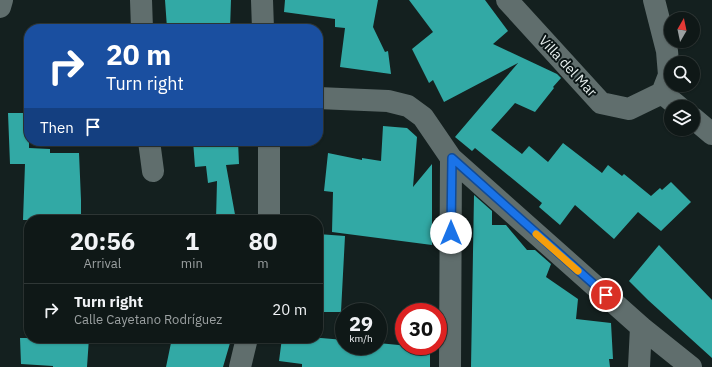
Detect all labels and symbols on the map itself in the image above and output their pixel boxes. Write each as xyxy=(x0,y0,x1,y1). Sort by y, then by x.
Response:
north arrow xyxy=(664,12,700,48)
street label: Villa del Mar xyxy=(535,32,601,100)
position arrow xyxy=(430,212,472,254)
pin xyxy=(589,278,623,312)
speed limit sign: 30 xyxy=(395,303,447,355)

